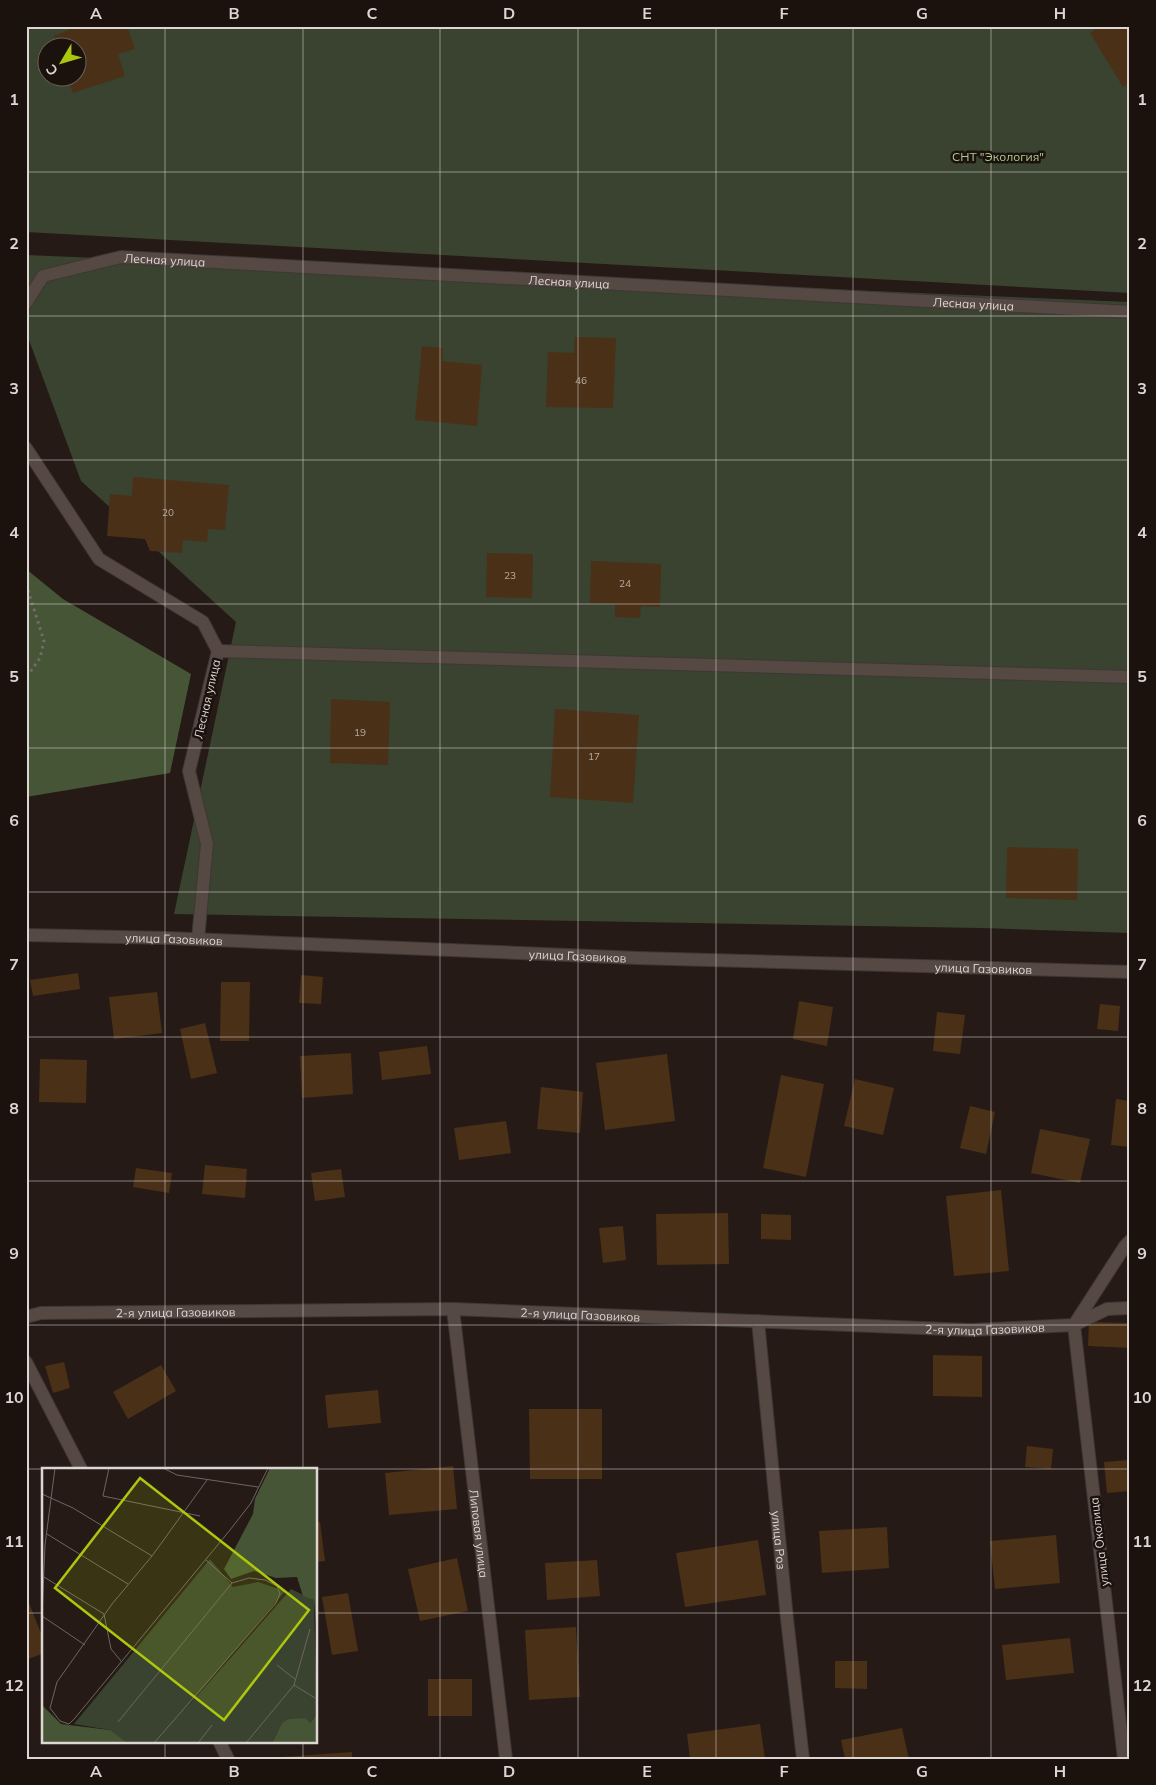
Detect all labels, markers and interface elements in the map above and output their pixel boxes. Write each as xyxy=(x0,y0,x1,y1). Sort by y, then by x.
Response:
text: A xyxy=(90,3,102,23)
text: B xyxy=(228,3,240,23)
text: C xyxy=(367,3,378,23)
text: D xyxy=(503,3,515,23)
text: E xyxy=(642,3,652,23)
text: F xyxy=(779,3,789,23)
text: G xyxy=(916,3,928,23)
text: H xyxy=(1054,3,1066,23)
north arrow xyxy=(38,38,88,88)
text: С xyxy=(42,61,62,79)
text: 1 xyxy=(9,89,19,109)
text: 1 xyxy=(1137,89,1147,109)
park label: СНТ "Экология" xyxy=(952,149,1044,164)
text: 2 xyxy=(9,233,19,253)
text: 2 xyxy=(1137,233,1147,253)
street label: Лесная улица xyxy=(124,250,206,269)
street label: Лесная улица xyxy=(528,272,610,291)
street label: Лесная улица xyxy=(933,294,1014,313)
house number: 46 xyxy=(575,374,587,387)
text: 3 xyxy=(9,378,19,398)
text: 3 xyxy=(1137,378,1147,398)
house number: 20 xyxy=(162,506,174,519)
text: 4 xyxy=(9,522,19,542)
text: 4 xyxy=(1137,522,1147,542)
house number: 23 xyxy=(504,569,516,582)
house number: 24 xyxy=(619,577,631,590)
street label: Лесная улица xyxy=(191,658,223,740)
text: 5 xyxy=(9,666,19,686)
text: 5 xyxy=(1137,666,1147,686)
house number: 19 xyxy=(354,726,366,739)
house number: 17 xyxy=(588,750,600,763)
text: 6 xyxy=(9,810,19,830)
text: 6 xyxy=(1137,810,1147,830)
street label: улица Газовиков xyxy=(125,930,223,948)
street label: улица Газовиков xyxy=(529,946,627,965)
text: 7 xyxy=(9,954,19,974)
text: 7 xyxy=(1137,954,1147,974)
street label: улица Газовиков xyxy=(934,959,1033,977)
text: 8 xyxy=(9,1098,19,1118)
text: 8 xyxy=(1137,1098,1147,1118)
text: 9 xyxy=(9,1243,19,1263)
text: 9 xyxy=(1137,1243,1147,1263)
street label: 2-я улица Газовиков xyxy=(116,1304,236,1320)
street label: 2-я улица Газовиков xyxy=(520,1304,641,1324)
street label: 2-я улица Газовиков xyxy=(925,1319,1045,1338)
text: 10 xyxy=(4,1387,24,1407)
text: 10 xyxy=(1132,1387,1152,1407)
inset map xyxy=(42,1468,318,1742)
street label: Липовая улица xyxy=(467,1488,492,1579)
street label: улица Околица xyxy=(1086,1497,1112,1587)
street label: улица Роз xyxy=(769,1510,790,1570)
text: 11 xyxy=(4,1531,24,1551)
text: 11 xyxy=(1132,1531,1152,1551)
text: 12 xyxy=(4,1675,24,1695)
text: 12 xyxy=(1132,1675,1152,1695)
text: A xyxy=(90,1761,102,1781)
text: B xyxy=(228,1761,240,1781)
text: C xyxy=(367,1761,378,1781)
text: D xyxy=(503,1761,515,1781)
text: E xyxy=(642,1761,652,1781)
text: F xyxy=(779,1761,789,1781)
text: G xyxy=(916,1761,928,1781)
text: H xyxy=(1054,1761,1066,1781)

